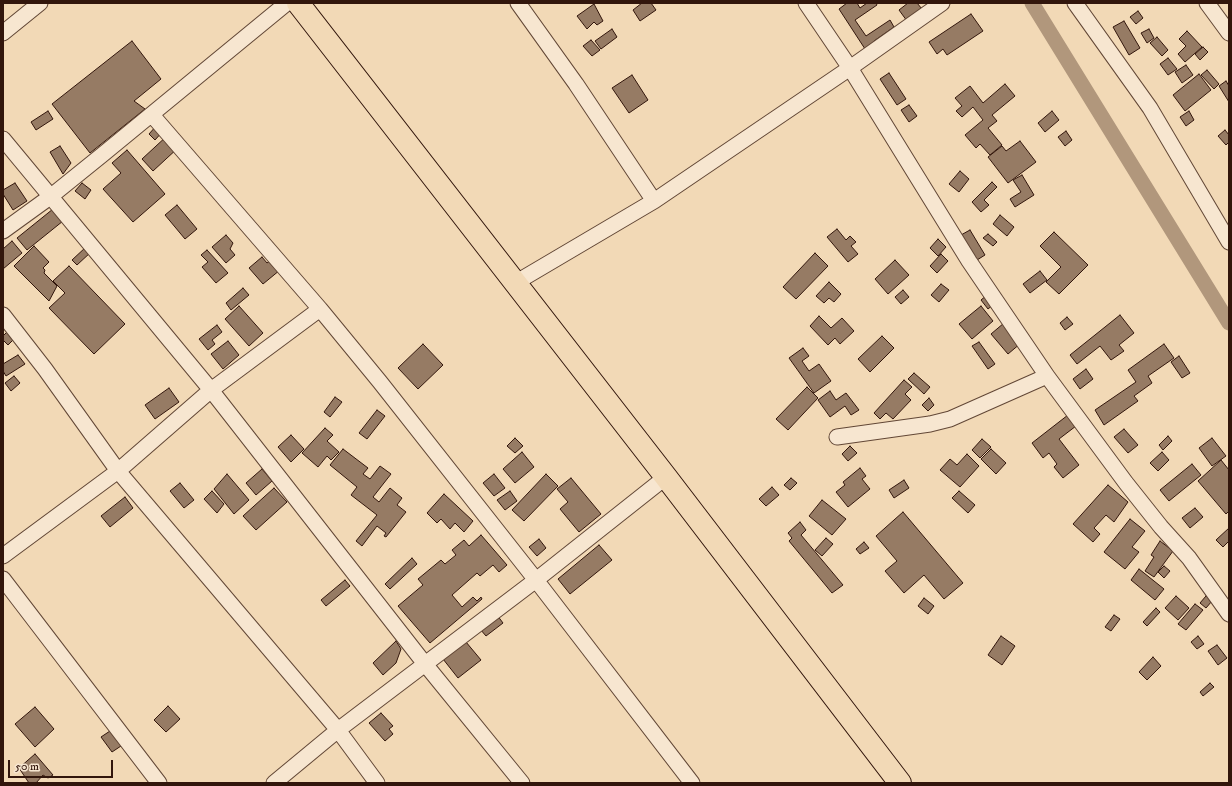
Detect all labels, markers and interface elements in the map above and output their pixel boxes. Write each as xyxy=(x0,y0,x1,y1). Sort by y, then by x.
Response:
scale bar xyxy=(10,752,115,778)
text: 50 m xyxy=(15,759,39,774)

